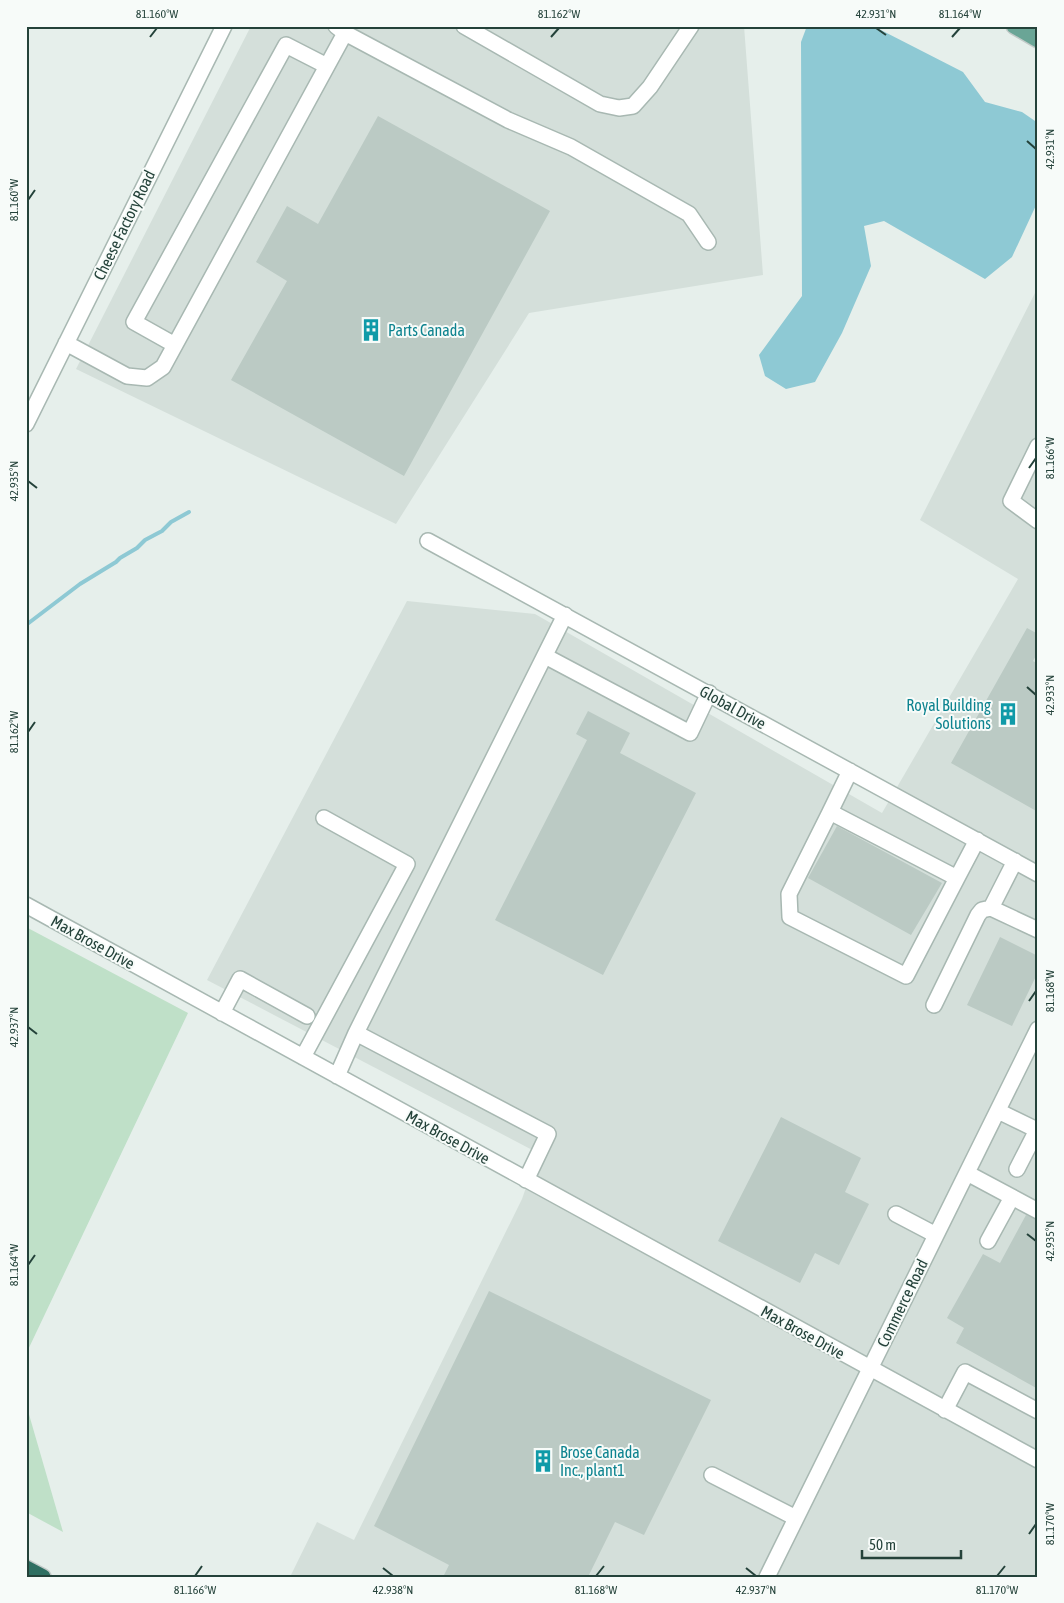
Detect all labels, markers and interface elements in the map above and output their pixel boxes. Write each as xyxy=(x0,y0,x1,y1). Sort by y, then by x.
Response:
text: 81.160°W xyxy=(136,7,178,21)
text: 81.162°W xyxy=(538,7,580,21)
text: 42.931°N xyxy=(856,7,896,21)
text: 81.164°W xyxy=(939,7,981,21)
text: 42.931°N xyxy=(1043,129,1057,169)
street label: Cheese Factory Road xyxy=(90,167,159,283)
text: 81.160°W xyxy=(7,179,21,221)
building icon: Parts Canada xyxy=(358,317,384,343)
place label: Parts Canada xyxy=(388,321,465,339)
text: 81.166°W xyxy=(1043,437,1057,479)
text: 42.935°N xyxy=(7,461,21,501)
text: 42.933°N xyxy=(1043,675,1057,715)
street label: Global Drive xyxy=(697,682,769,732)
place label: Royal Building Solutions xyxy=(906,696,991,732)
building icon: Royal Building Solutions xyxy=(995,701,1021,727)
text: 81.162°W xyxy=(7,711,21,753)
street label: Max Brose Drive xyxy=(48,912,138,972)
text: 81.168°W xyxy=(1043,970,1057,1012)
text: 42.937°N xyxy=(7,1007,21,1047)
street label: Max Brose Drive xyxy=(403,1107,493,1167)
text: 42.935°N xyxy=(1043,1221,1057,1261)
text: 81.164°W xyxy=(7,1244,21,1286)
street label: Commerce Road xyxy=(873,1256,931,1350)
street label: Max Brose Drive xyxy=(758,1302,848,1362)
place label: Brose Canada Inc., plant1 xyxy=(560,1443,640,1480)
building icon: Brose Canada Inc., plant1 xyxy=(530,1448,556,1474)
text: 81.170°W xyxy=(1043,1503,1057,1545)
scale bar xyxy=(862,1528,960,1560)
text: 50 m xyxy=(869,1536,896,1553)
text: 81.166°W xyxy=(174,1583,216,1597)
text: 42.938°N xyxy=(373,1583,413,1597)
text: 81.168°W xyxy=(575,1583,617,1597)
text: 42.937°N xyxy=(736,1583,776,1597)
text: 81.170°W xyxy=(976,1583,1018,1597)

